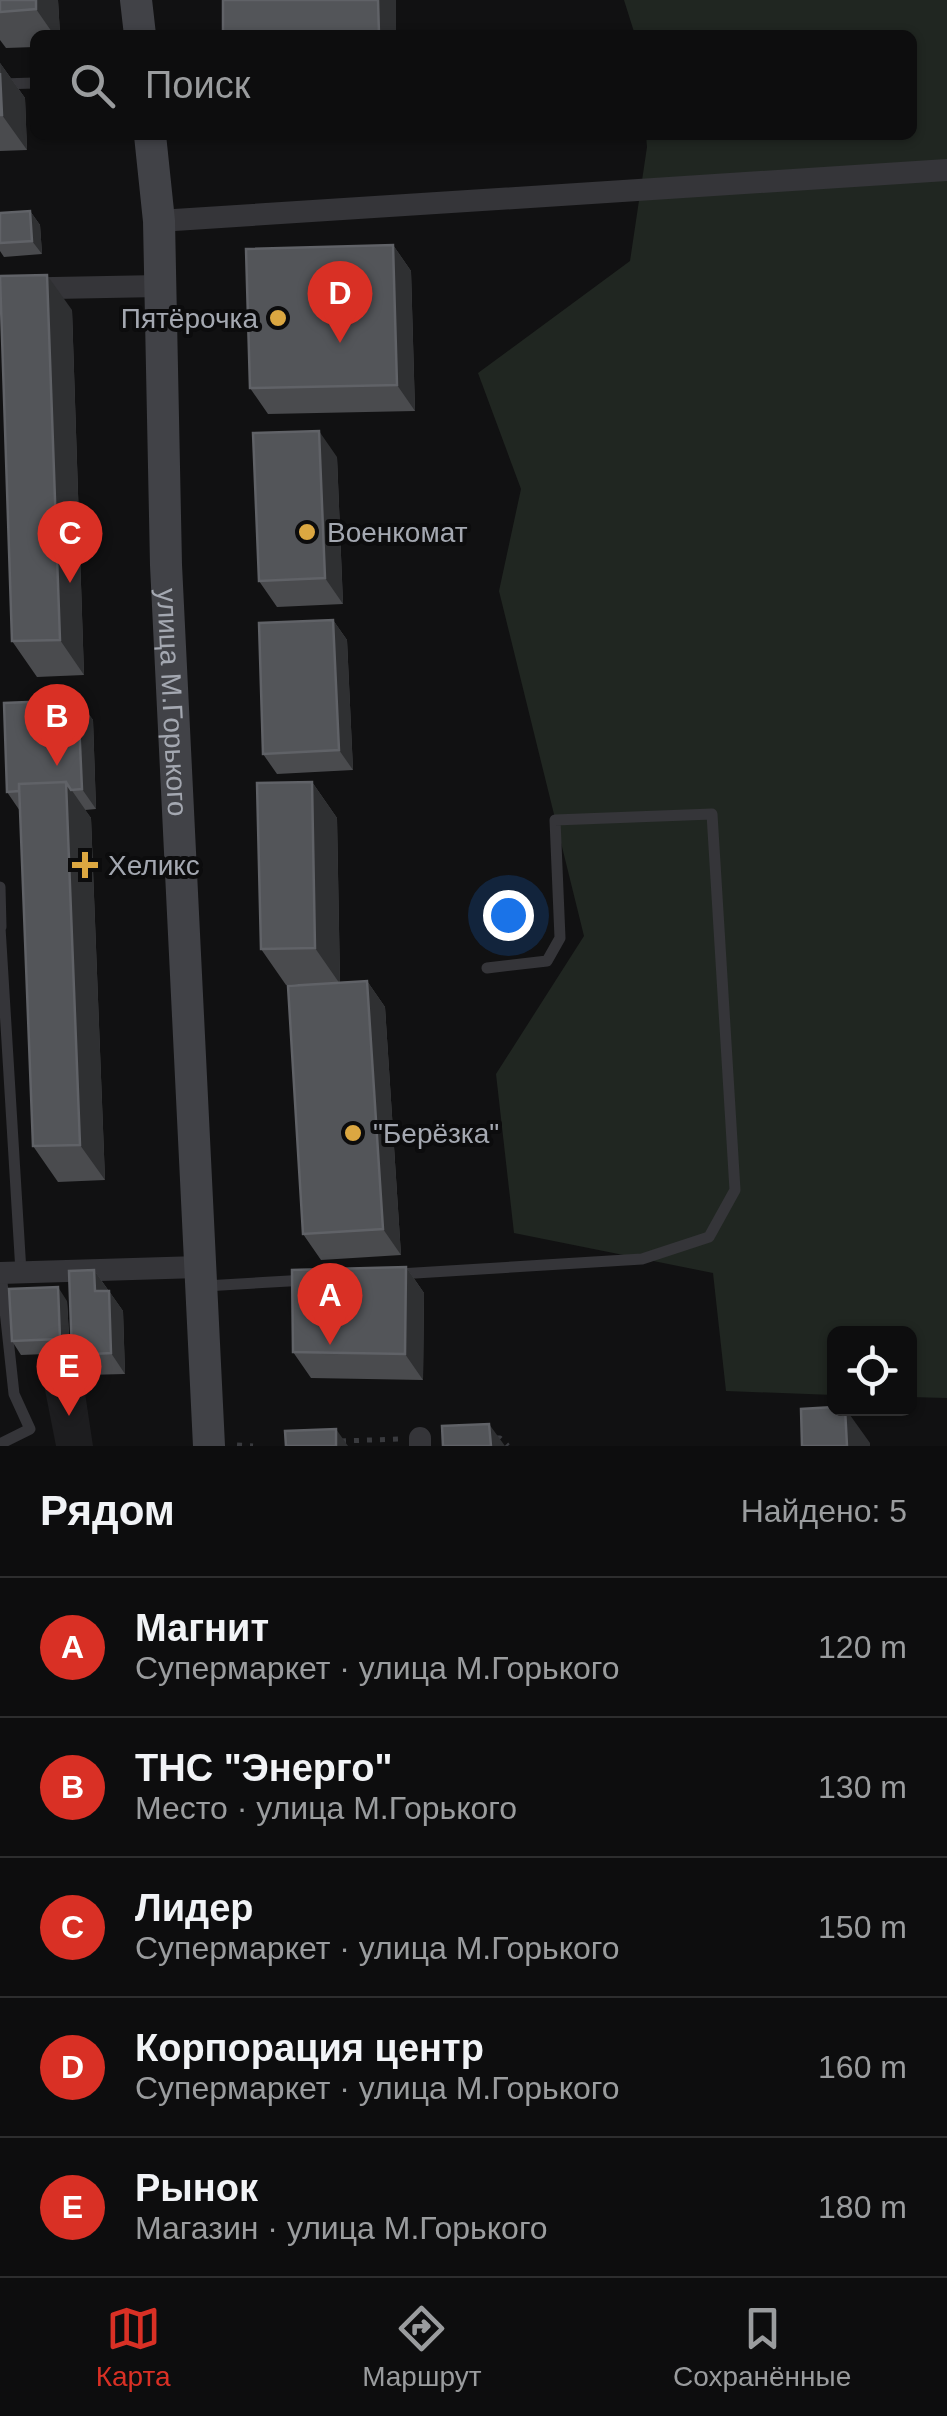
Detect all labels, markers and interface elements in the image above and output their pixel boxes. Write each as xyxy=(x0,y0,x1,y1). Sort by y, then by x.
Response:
search box xyxy=(30,30,917,140)
icon: search xyxy=(65,58,120,113)
text: Поиск xyxy=(145,64,250,106)
pin: D xyxy=(308,260,372,343)
place label: Пятёрочка xyxy=(121,303,258,334)
marker: Пятёрочка xyxy=(267,307,289,329)
pin: C xyxy=(38,500,102,583)
place label: Военкомат xyxy=(327,517,468,548)
marker: Военкомат xyxy=(296,521,318,543)
street label: улица М.Горького xyxy=(152,588,194,817)
pin: B xyxy=(24,684,90,766)
place label: Хеликс xyxy=(108,850,200,881)
marker: Хеликс xyxy=(72,852,98,878)
your location xyxy=(483,890,534,941)
place label: "Берёзка" xyxy=(373,1118,499,1149)
marker: "Берёзка" xyxy=(342,1122,364,1144)
pin: A xyxy=(298,1262,362,1345)
map controls xyxy=(827,1326,917,1416)
button: locate xyxy=(827,1326,917,1416)
pin: E xyxy=(36,1334,102,1416)
text: Рядом xyxy=(40,1487,175,1534)
text: Найдено: 5 xyxy=(741,1493,907,1529)
text: Магнит xyxy=(135,1607,269,1649)
text: A xyxy=(61,1629,84,1665)
text: 120 m xyxy=(818,1629,907,1665)
text: Супермаркет · улица М.Горького xyxy=(135,1650,620,1686)
text: ТНС "Энерго" xyxy=(135,1747,393,1789)
text: B xyxy=(61,1769,84,1805)
text: 130 m xyxy=(818,1769,907,1805)
text: Место · улица М.Горького xyxy=(135,1790,517,1826)
text: Лидер xyxy=(135,1887,254,1929)
text: C xyxy=(61,1909,84,1945)
text: 150 m xyxy=(818,1909,907,1945)
text: Супермаркет · улица М.Горького xyxy=(135,1930,620,1966)
text: Корпорация центр xyxy=(135,2027,484,2069)
text: D xyxy=(61,2049,84,2085)
text: 160 m xyxy=(818,2049,907,2085)
text: Супермаркет · улица М.Горького xyxy=(135,2070,620,2106)
text: Рынок xyxy=(135,2167,258,2209)
text: E xyxy=(62,2189,83,2225)
text: 180 m xyxy=(818,2189,907,2225)
text: Магазин · улица М.Горького xyxy=(135,2210,548,2246)
tab: Карта xyxy=(96,2301,171,2393)
tab: Маршрут xyxy=(362,2301,481,2393)
tab: Сохранённые xyxy=(673,2301,851,2393)

